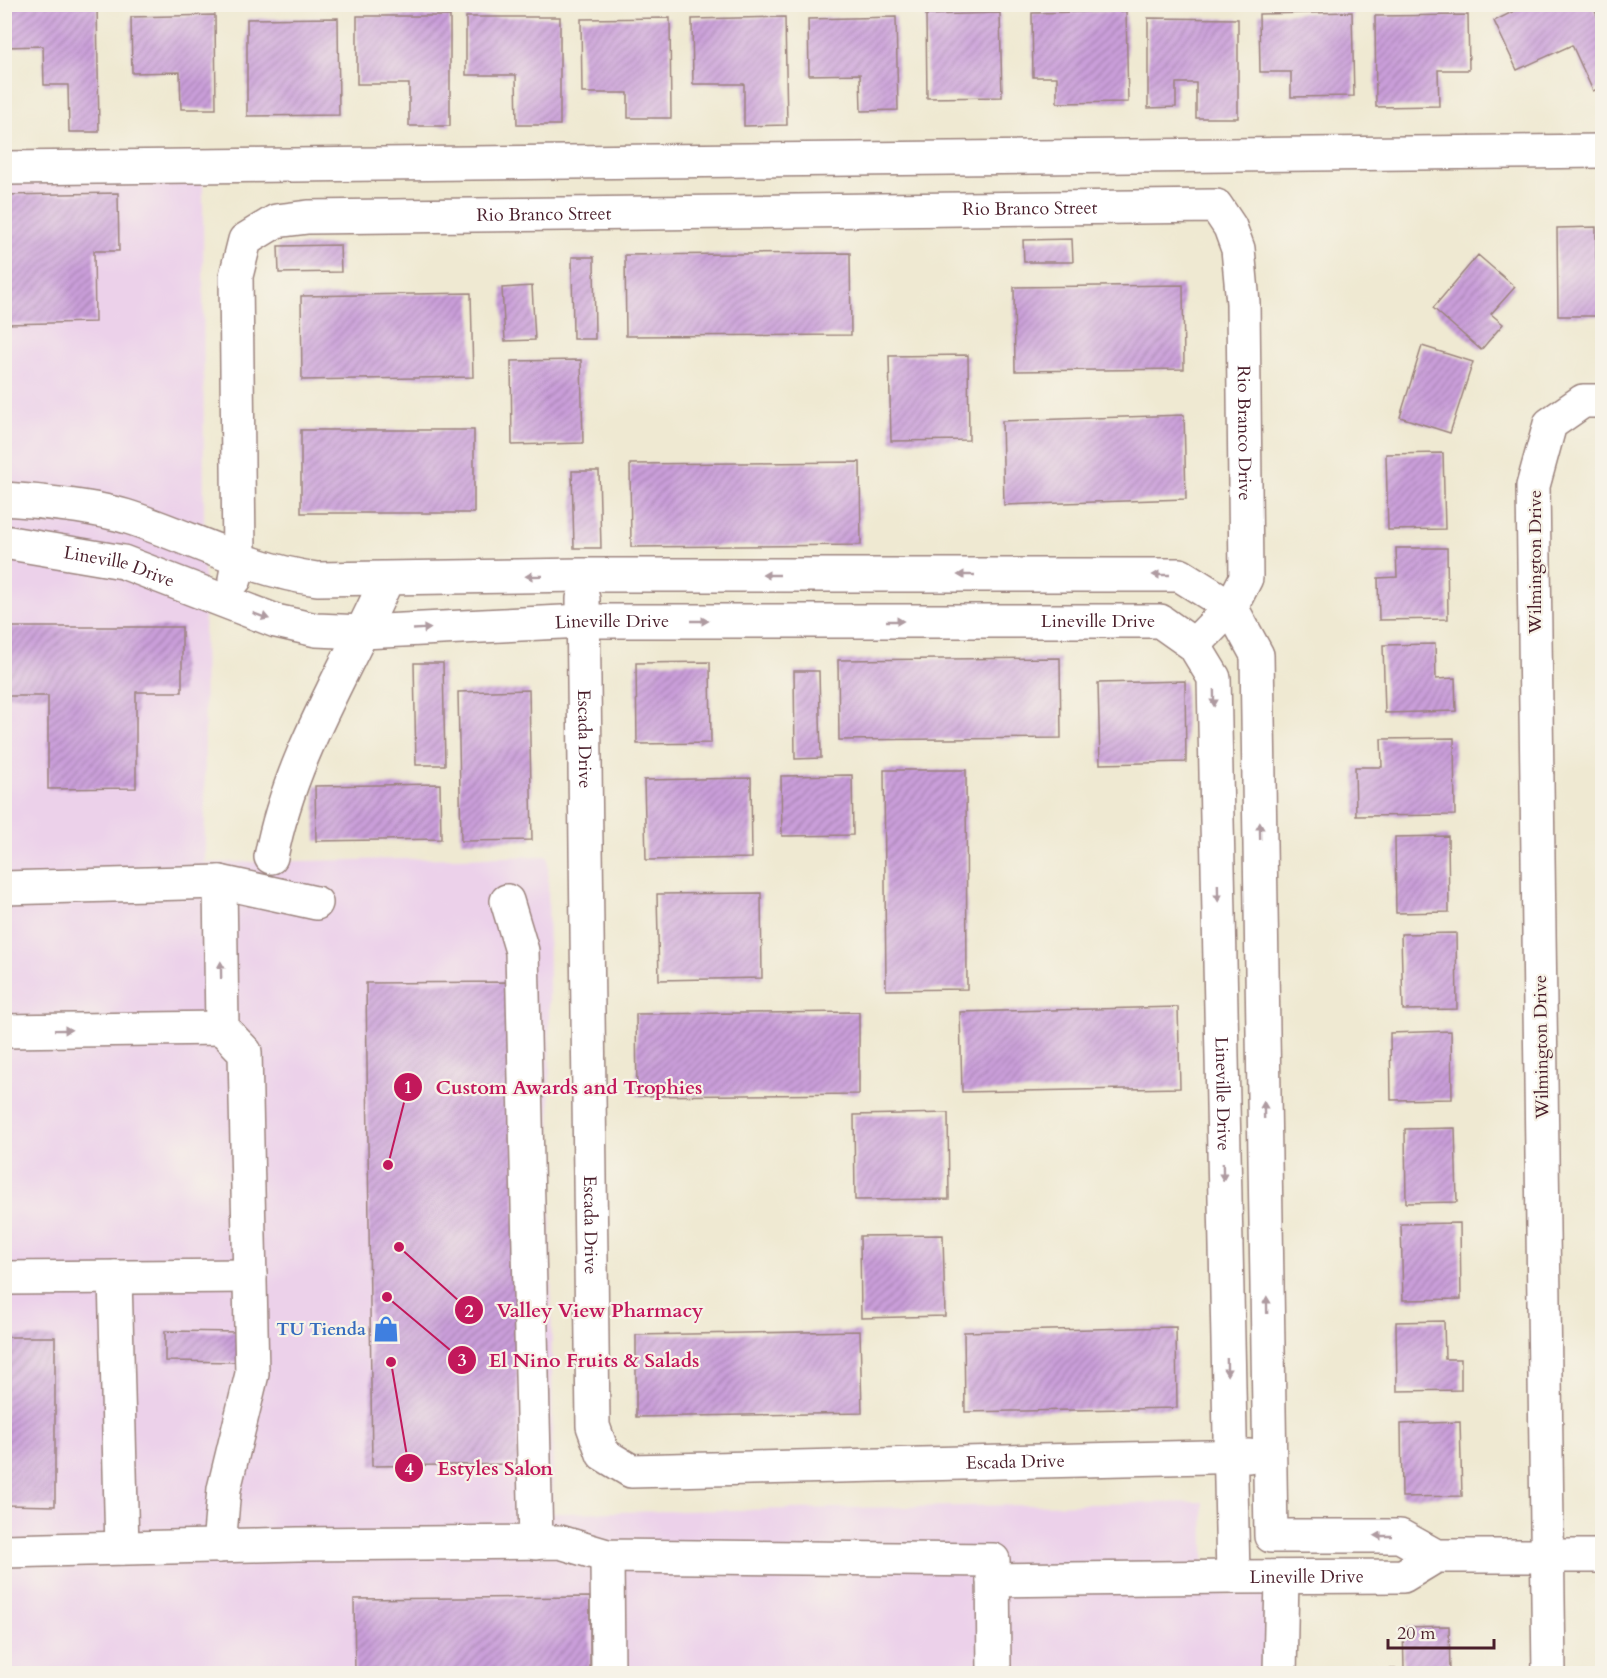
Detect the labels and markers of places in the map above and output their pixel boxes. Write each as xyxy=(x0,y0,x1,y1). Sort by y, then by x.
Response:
callout: Custom Awards and Trophies xyxy=(393,1068,714,1106)
callout: Valley View Pharmacy xyxy=(454,1291,715,1329)
shop icon: TU Tienda xyxy=(371,1314,401,1344)
place label: TU Tienda xyxy=(276,1317,366,1342)
callout: El Nino Fruits & Salads xyxy=(447,1341,712,1379)
callout: Estyles Salon xyxy=(394,1449,565,1487)

